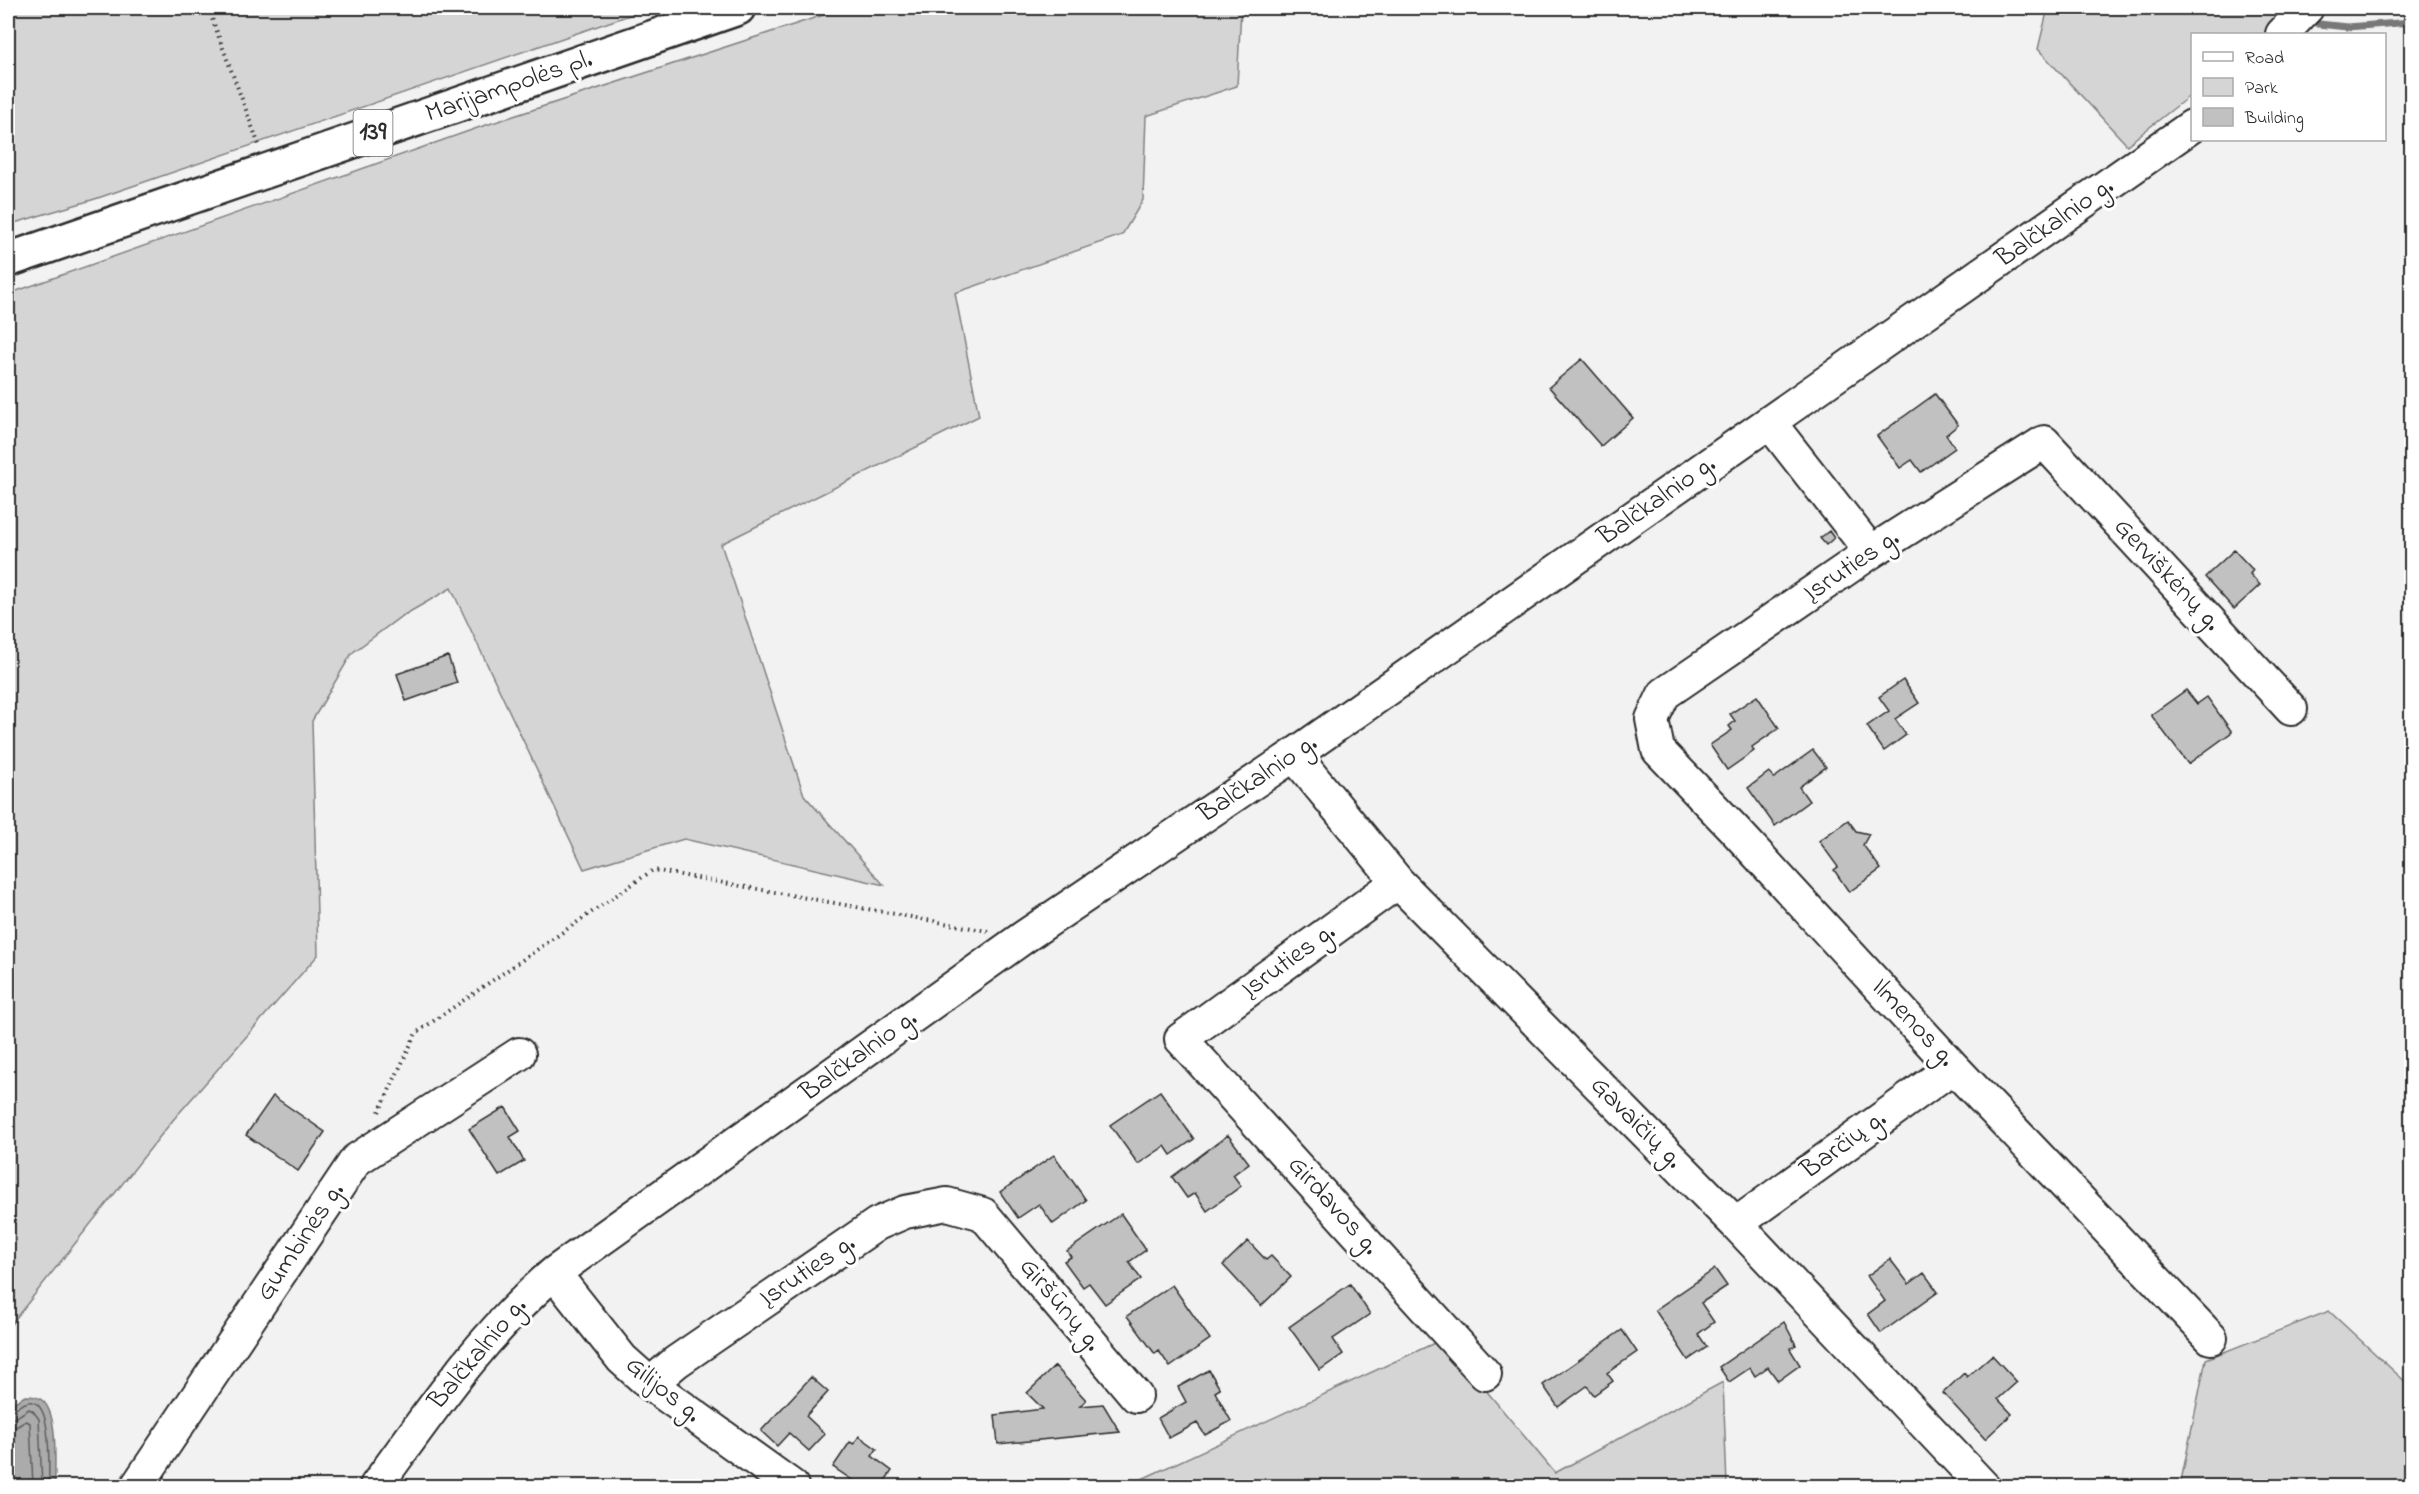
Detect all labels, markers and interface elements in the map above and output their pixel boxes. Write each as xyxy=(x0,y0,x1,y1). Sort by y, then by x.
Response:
legend xyxy=(2191,33,2386,141)
street label: Marijampolės pl. xyxy=(420,40,598,134)
text: Road xyxy=(2245,46,2284,72)
text: Park xyxy=(2245,76,2278,102)
text: Building xyxy=(2244,106,2304,133)
road number: 139 xyxy=(354,110,392,156)
street label: Balčkalnio g. xyxy=(1987,168,2122,279)
street label: Balčkalnio g. xyxy=(1589,446,1724,557)
street label: Gerviškėnų g. xyxy=(2104,509,2230,641)
street label: Įsruties g. xyxy=(1796,520,1908,612)
street label: Balčkalnio g. xyxy=(1190,725,1326,834)
street label: Įsruties g. xyxy=(1234,913,1344,1009)
street label: Ilmenos g. xyxy=(1861,970,1965,1076)
street label: Balčkalnio g. xyxy=(791,1000,926,1113)
street label: Gavaičių g. xyxy=(1580,1067,1692,1179)
street label: Barčių g. xyxy=(1792,1100,1895,1190)
street label: Girdavos g. xyxy=(1278,1147,1388,1265)
street label: Gumbinės g. xyxy=(247,1175,355,1309)
street label: Įsruties g. xyxy=(752,1225,864,1317)
street label: Giršūnų g. xyxy=(1009,1249,1111,1361)
street label: Balčkalnio g. xyxy=(418,1289,537,1420)
street label: Gilijos g. xyxy=(616,1347,710,1433)

